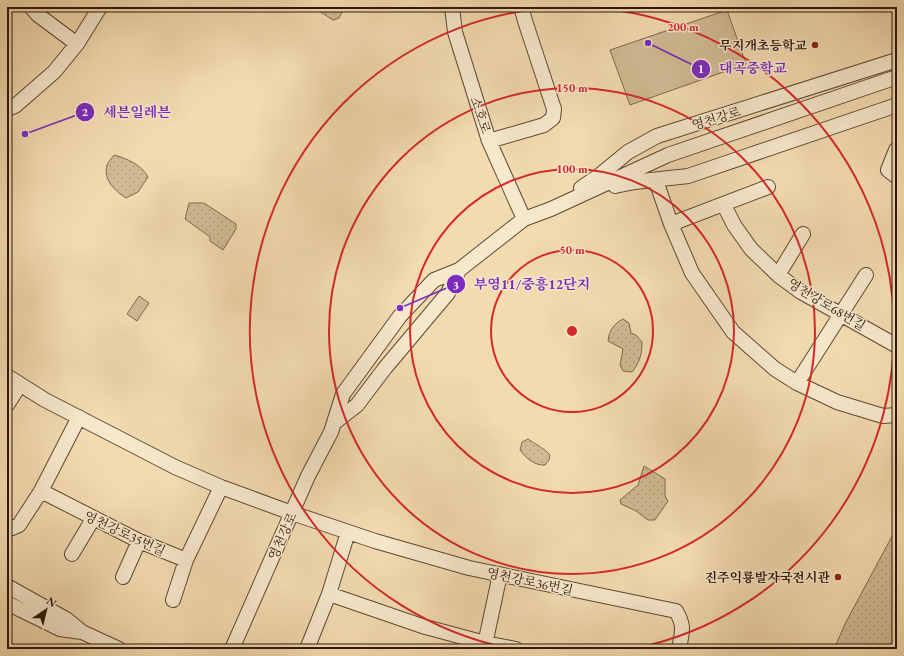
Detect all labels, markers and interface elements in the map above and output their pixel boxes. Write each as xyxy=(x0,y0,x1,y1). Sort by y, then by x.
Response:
text: 200 m xyxy=(667,19,699,35)
place label: 무지개초등학교 xyxy=(719,37,807,54)
marker: 무지개초등학교 xyxy=(810,40,820,50)
callout: 대곡중학교 xyxy=(691,56,795,82)
text: 대곡중학교 xyxy=(719,59,787,77)
text: 1 xyxy=(698,61,704,77)
text: 150 m xyxy=(556,80,588,96)
street label: 소호로 xyxy=(466,95,495,136)
callout: 세븐일레븐 xyxy=(75,99,179,125)
text: 세븐일레븐 xyxy=(103,103,171,121)
street label: 영천강로 xyxy=(690,103,743,134)
text: 2 xyxy=(82,104,89,120)
text: 100 m xyxy=(556,161,588,177)
text: 50 m xyxy=(559,242,585,258)
callout: 부영11/중흥12단지 xyxy=(446,271,598,297)
text: 부영11/중흥12단지 xyxy=(474,275,590,293)
street label: 영천강로68번길 xyxy=(785,275,869,334)
text: 3 xyxy=(453,277,459,293)
centre of rings xyxy=(565,324,579,338)
street label: 영천강로35번길 xyxy=(81,507,168,560)
street label: 영천강로 xyxy=(264,509,301,563)
street label: 영천강로36번길 xyxy=(485,564,575,599)
place label: 진주익룡발자국전시관 xyxy=(704,569,830,586)
marker: 진주익룡발자국전시관 xyxy=(833,572,843,582)
north arrow xyxy=(26,590,66,630)
text: N xyxy=(44,594,59,610)

